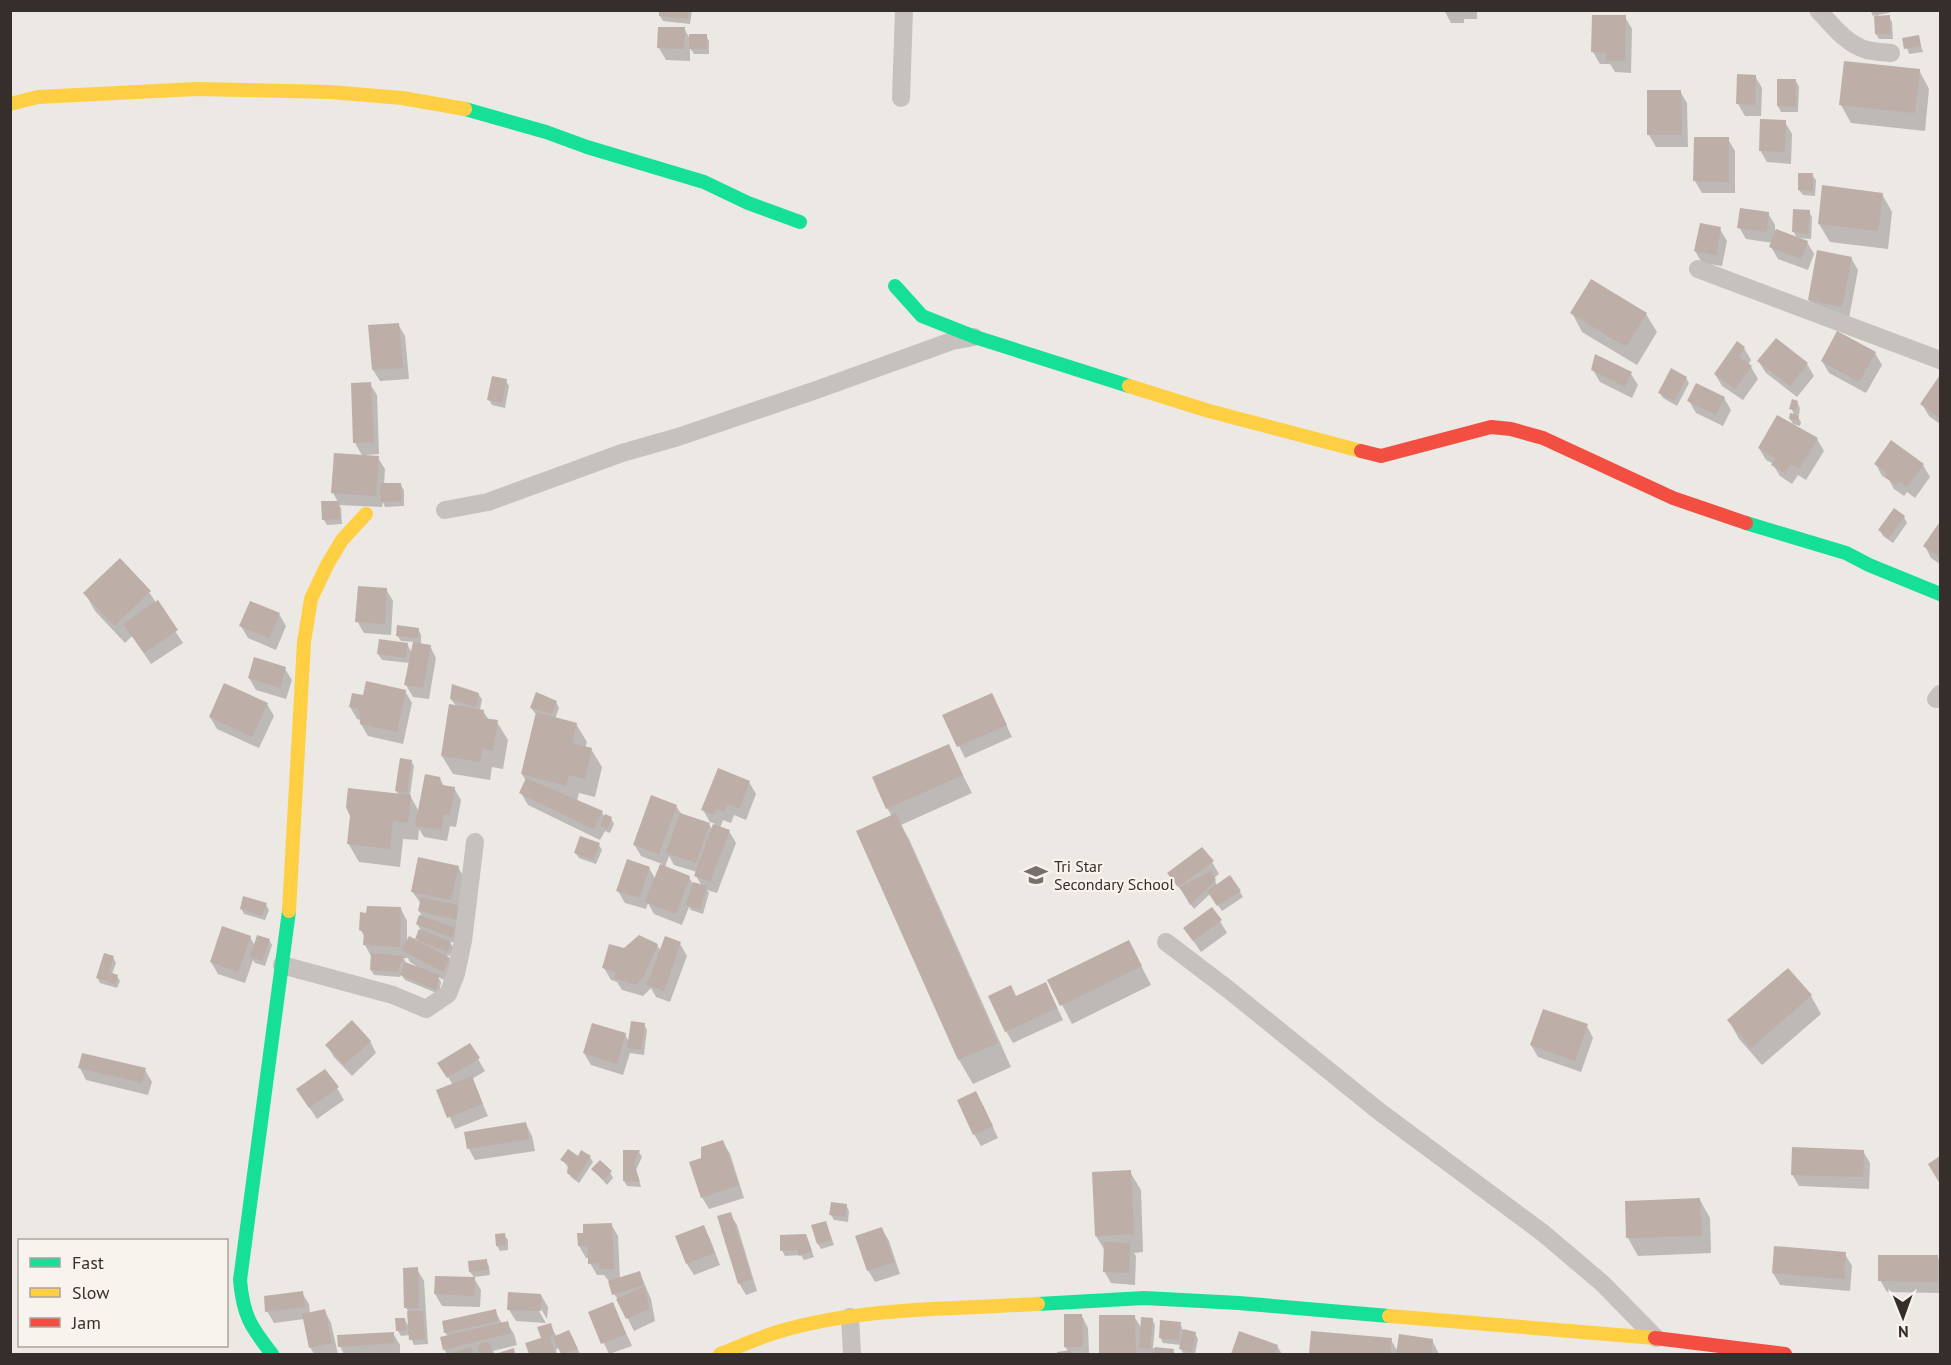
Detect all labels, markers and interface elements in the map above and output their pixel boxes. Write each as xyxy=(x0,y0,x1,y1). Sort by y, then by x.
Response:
place label: Tri Star Secondary School xyxy=(1054,856,1174,894)
school or university icon: Tri Star Secondary School xyxy=(1023,862,1049,888)
legend xyxy=(18,1239,228,1347)
text: Fast xyxy=(72,1251,104,1274)
text: Slow xyxy=(72,1281,110,1304)
north arrow xyxy=(1873,1287,1933,1347)
text: Jam xyxy=(71,1311,101,1334)
text: N xyxy=(1898,1322,1909,1342)

